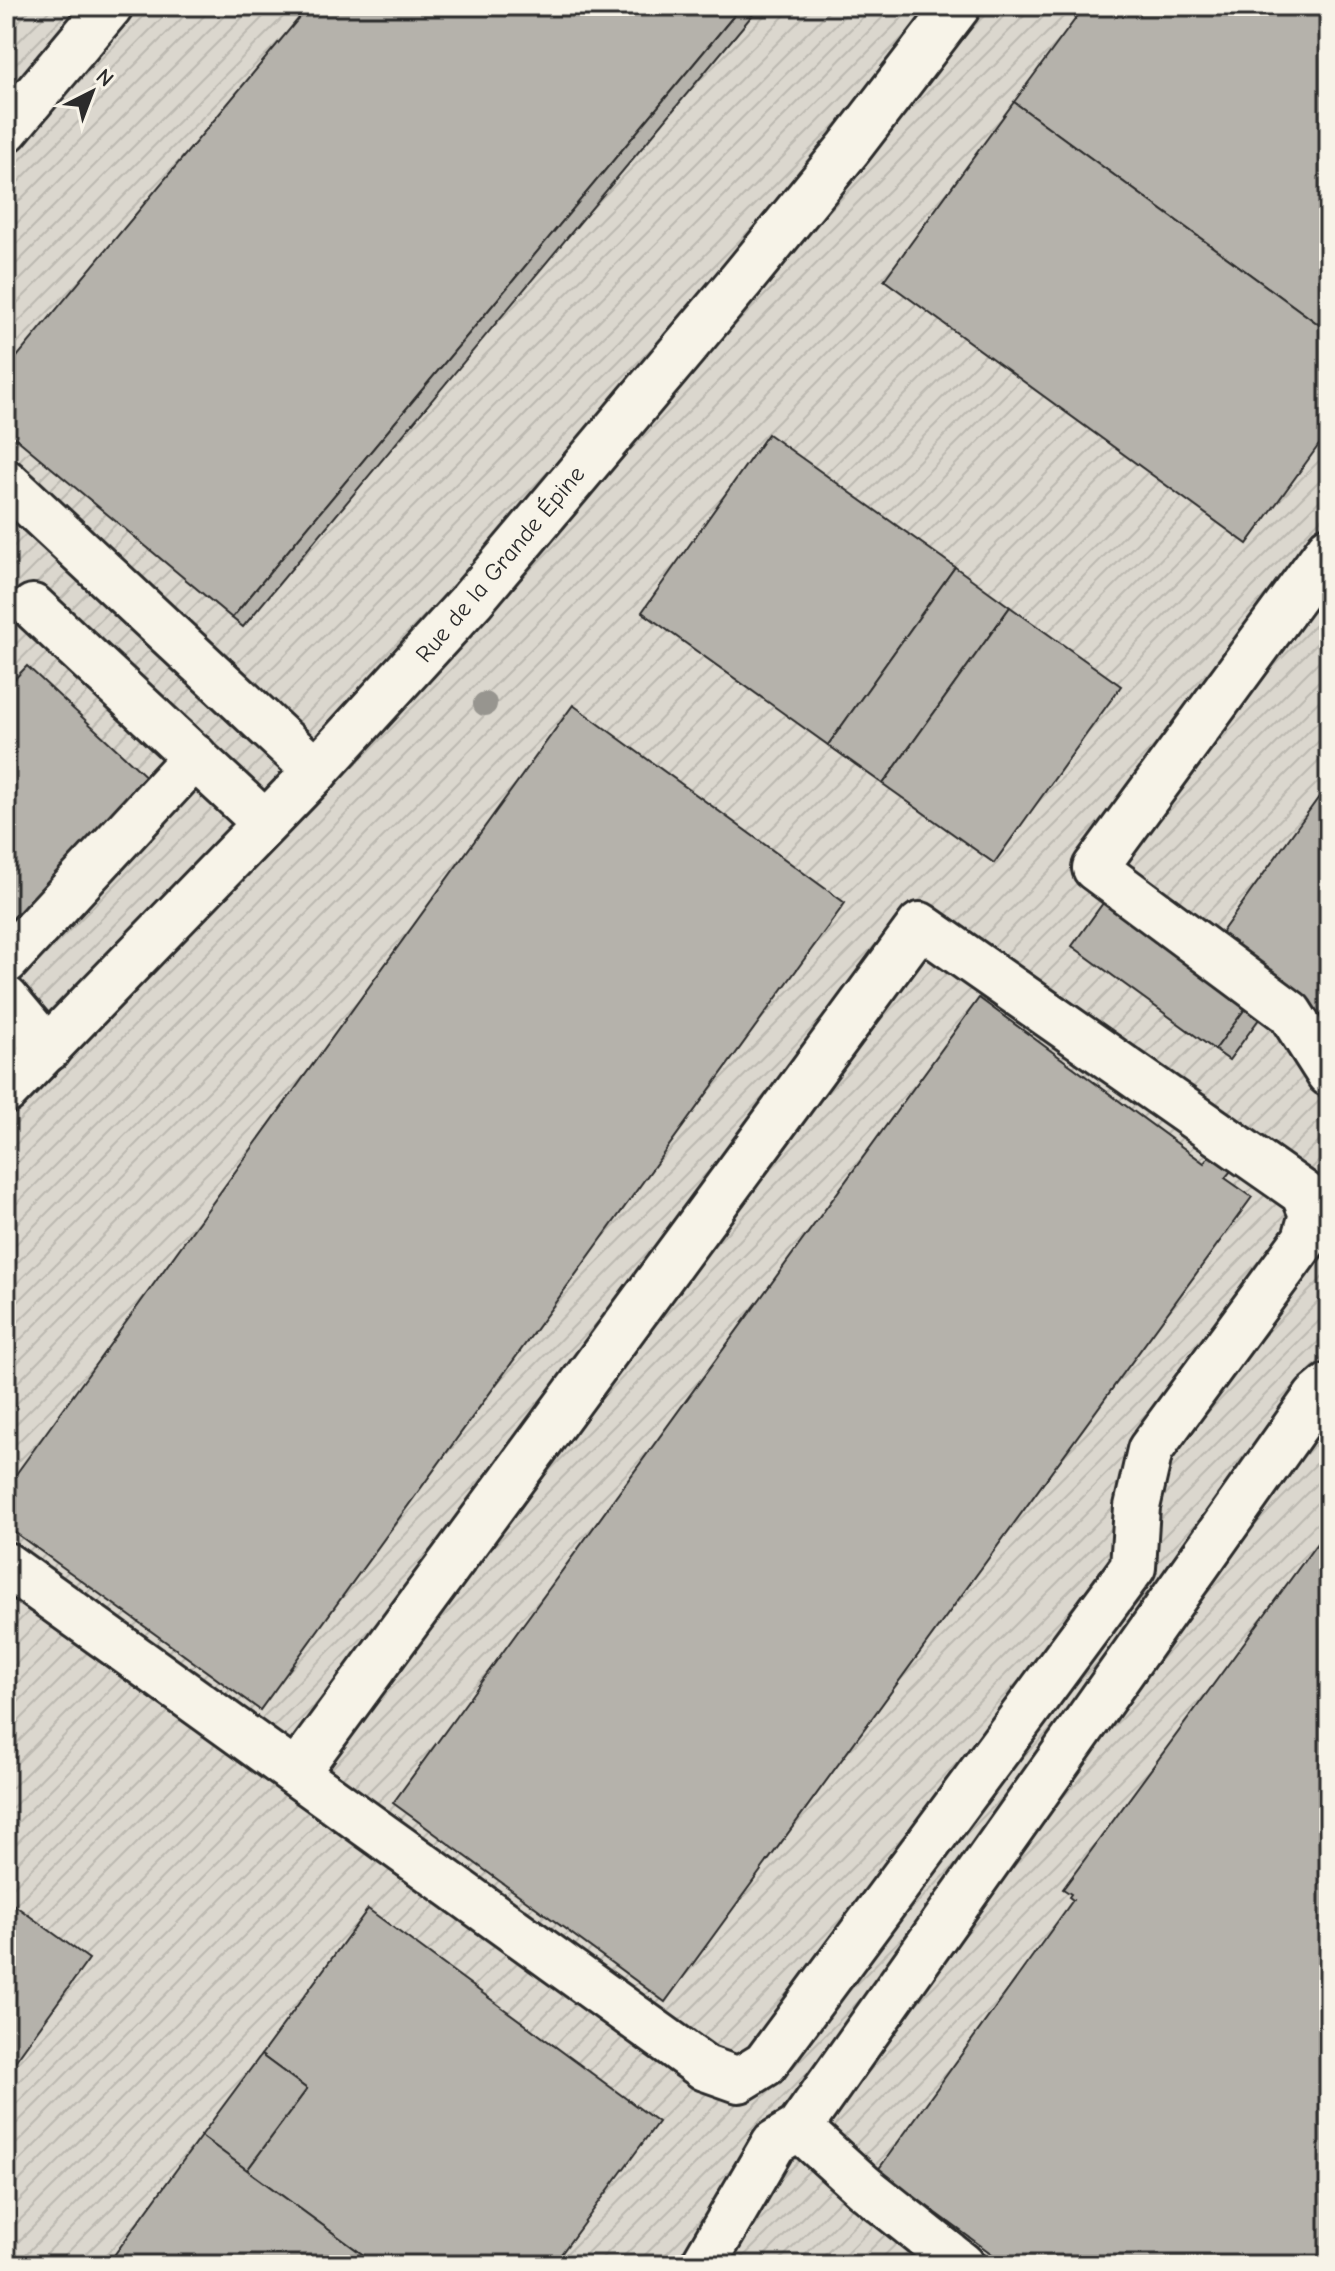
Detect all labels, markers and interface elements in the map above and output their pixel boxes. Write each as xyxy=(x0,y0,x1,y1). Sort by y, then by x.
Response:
north arrow xyxy=(52,52,132,132)
text: N xyxy=(91,63,119,92)
street label: Rue de la Grande Épine xyxy=(410,460,590,668)

